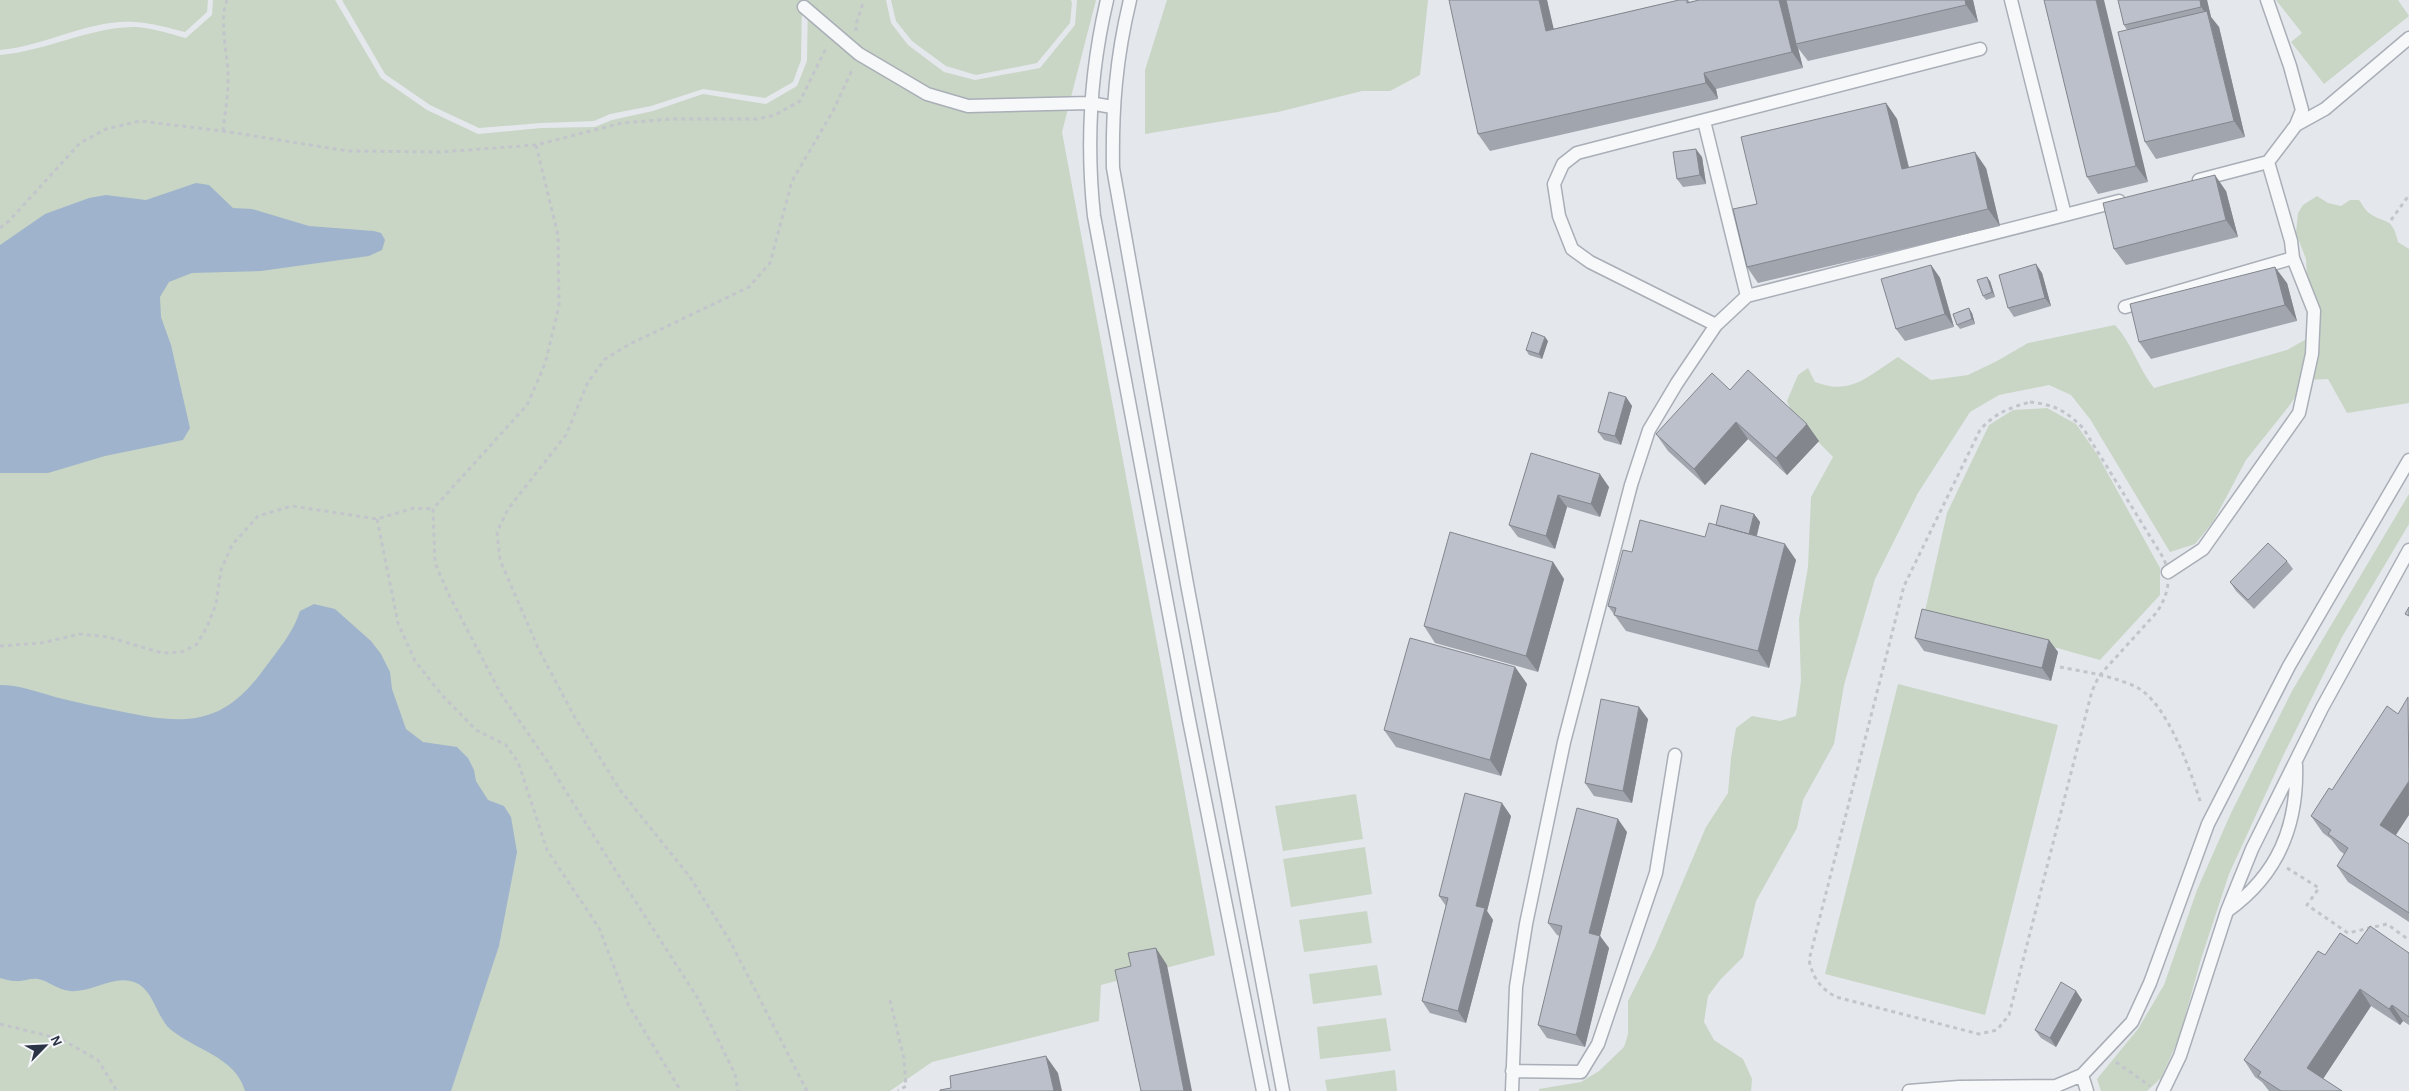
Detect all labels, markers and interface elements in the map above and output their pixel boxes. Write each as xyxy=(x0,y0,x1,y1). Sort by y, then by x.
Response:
north arrow xyxy=(20,1021,70,1071)
text: N xyxy=(48,1034,64,1048)

